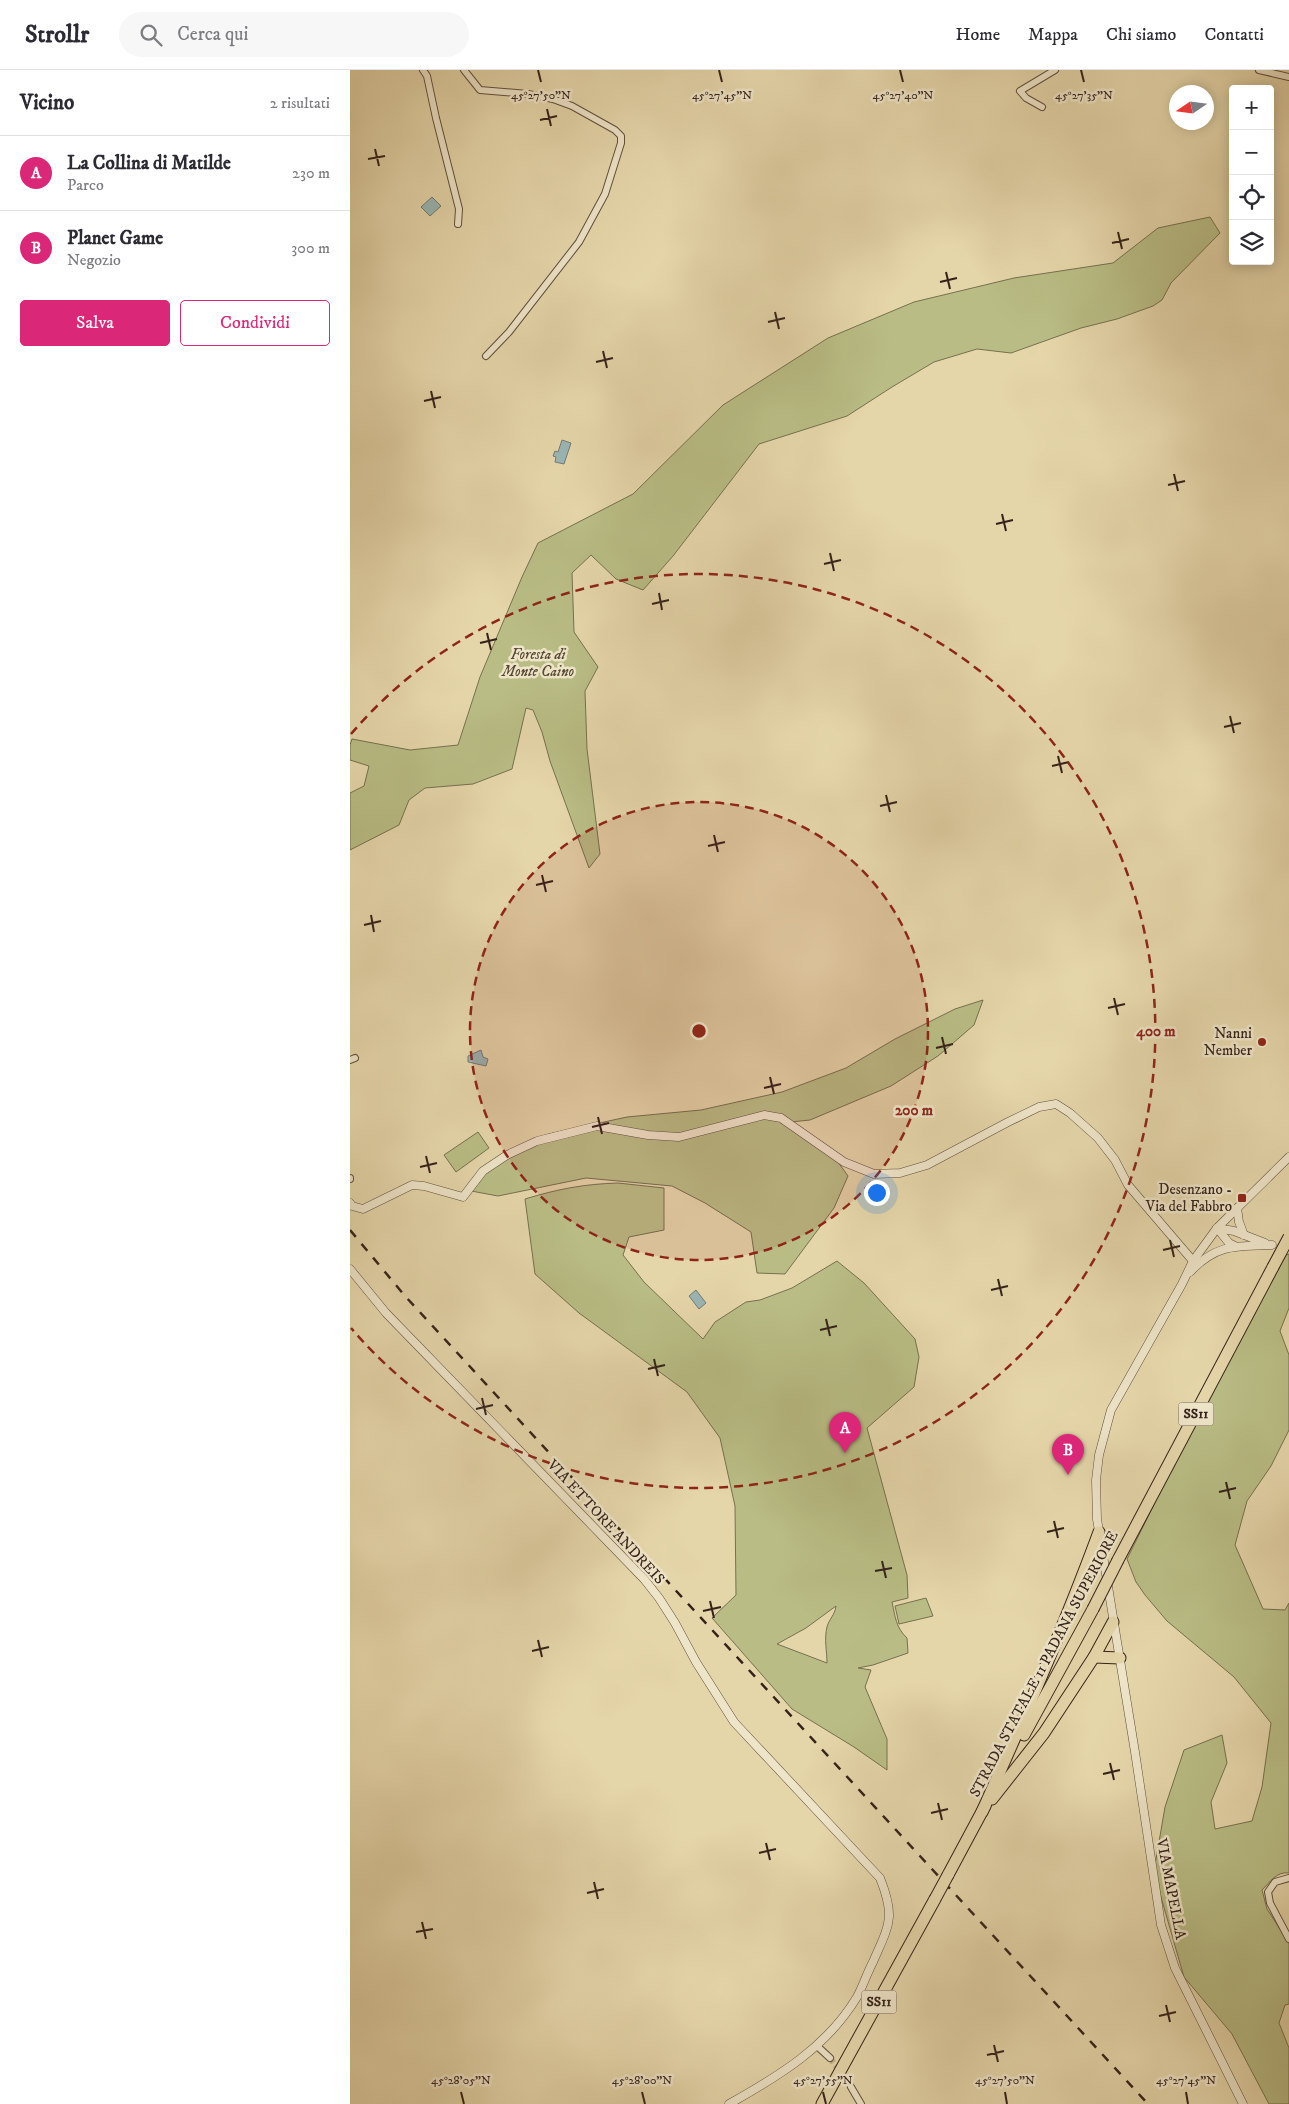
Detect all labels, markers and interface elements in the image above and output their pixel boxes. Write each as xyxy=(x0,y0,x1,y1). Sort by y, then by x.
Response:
search box xyxy=(119,12,469,57)
text: Strollr xyxy=(25,20,89,50)
icon: search xyxy=(137,21,165,49)
text: Cerca qui xyxy=(177,23,248,46)
text: Home xyxy=(956,24,1000,46)
text: Mappa xyxy=(1028,24,1078,46)
text: Chi siamo xyxy=(1106,24,1176,46)
text: Contatti xyxy=(1204,24,1264,46)
north arrow xyxy=(1169,85,1214,130)
map controls xyxy=(1229,85,1274,265)
button: + xyxy=(1229,85,1274,130)
text: 45°27'50"N xyxy=(511,88,571,103)
text: 45°27'45"N xyxy=(692,88,752,103)
text: 45°27'40"N xyxy=(873,88,934,103)
text: 45°27'35"N xyxy=(1055,88,1113,103)
text: Vicino xyxy=(20,90,74,116)
text: 2 risultati xyxy=(270,93,330,113)
button: − xyxy=(1229,130,1274,175)
text: La Collina di Matilde xyxy=(67,152,231,175)
text: A xyxy=(31,163,41,183)
text: 230 m xyxy=(292,163,330,183)
text: Parco xyxy=(67,175,104,195)
button: locate xyxy=(1229,175,1274,220)
button: layers xyxy=(1229,220,1274,265)
text: Planet Game xyxy=(67,227,163,250)
text: B xyxy=(31,238,41,258)
text: 300 m xyxy=(291,238,330,258)
text: Negozio xyxy=(67,250,121,270)
button: Salva xyxy=(20,300,170,346)
button: Condividi xyxy=(180,300,330,346)
park label: Foresta di Monte Caino xyxy=(501,645,575,681)
centre of rings xyxy=(690,1022,708,1040)
text: 400 m xyxy=(1135,1022,1176,1041)
place label: Nanni Nember xyxy=(1204,1024,1252,1060)
marker: Nanni Nember xyxy=(1256,1036,1268,1048)
text: 200 m xyxy=(895,1101,934,1120)
your location xyxy=(864,1180,890,1206)
place label: Desenzano - Via del Fabbro xyxy=(1145,1180,1232,1216)
marker: Desenzano - Via del Fabbro xyxy=(1236,1192,1248,1204)
road number: SS11 xyxy=(1178,1402,1214,1426)
pin: A xyxy=(829,1412,861,1453)
pin: B xyxy=(1052,1434,1084,1475)
street label: VIA ETTORE ANDREIS xyxy=(542,1455,669,1588)
street label: STRADA STATALE 11 PADANA SUPERIORE xyxy=(965,1527,1123,1800)
street label: VIA MAPELLA xyxy=(1152,1836,1190,1942)
road number: SS11 xyxy=(862,1990,896,2014)
text: 45°28'05"N xyxy=(431,2073,491,2088)
text: 45°28'00"N xyxy=(612,2073,672,2088)
text: 45°27'55"N xyxy=(793,2073,853,2088)
text: 45°27'50"N xyxy=(975,2073,1035,2088)
text: 45°27'45"N xyxy=(1156,2073,1216,2088)

